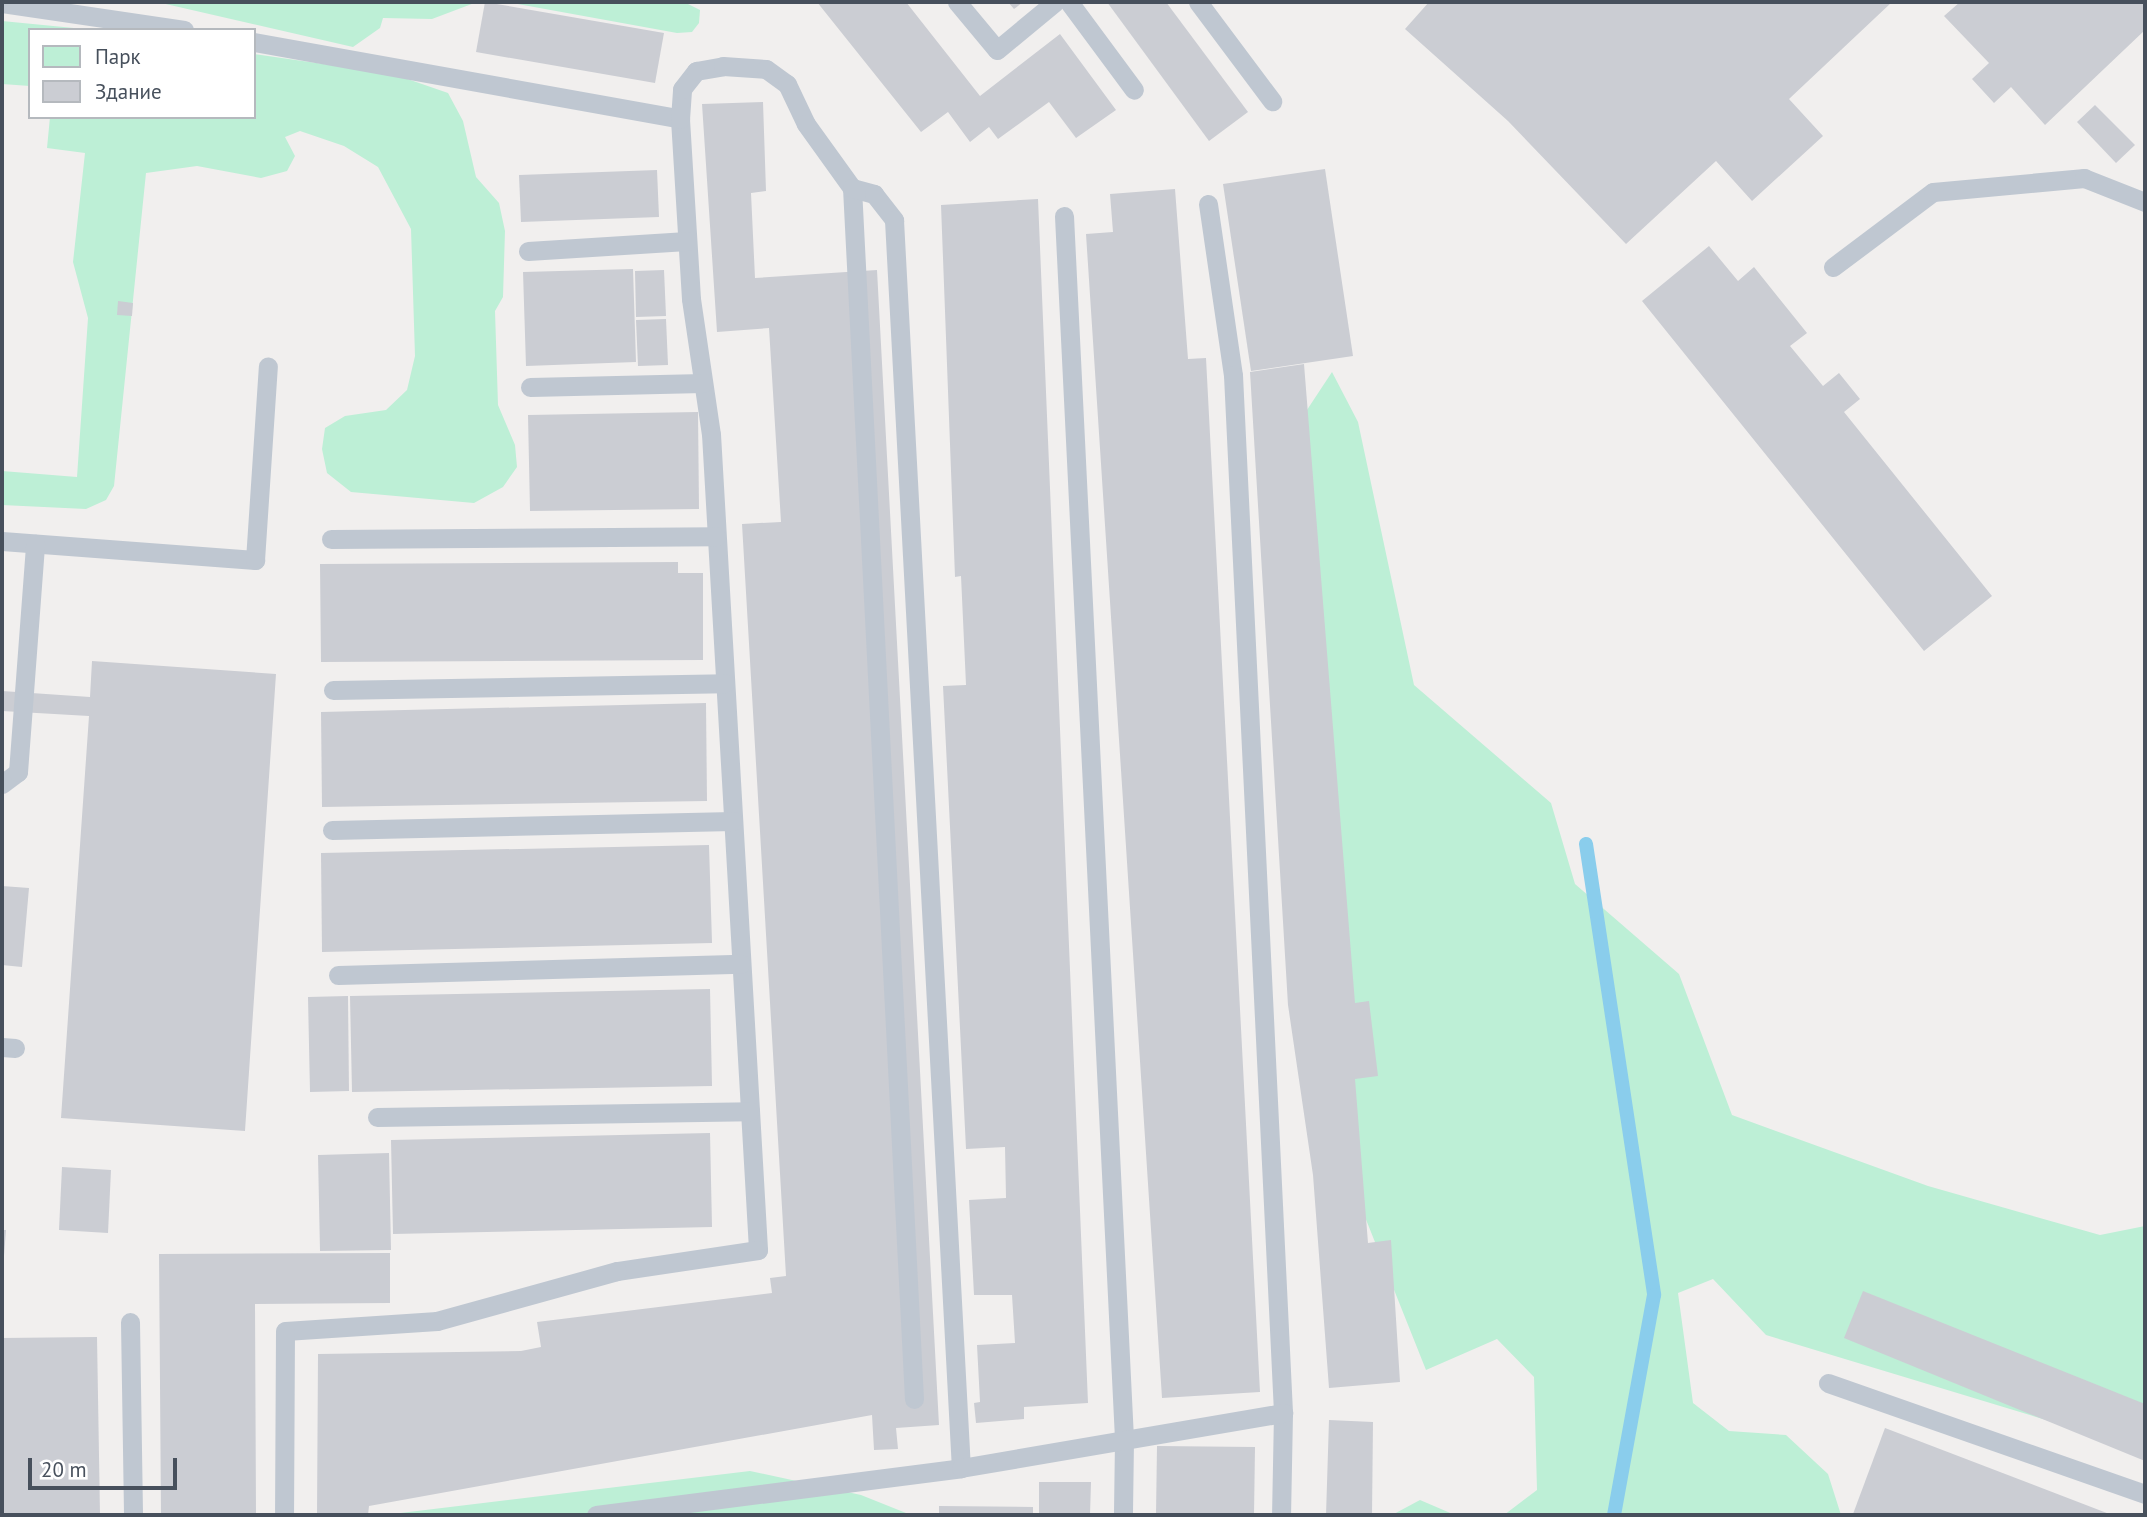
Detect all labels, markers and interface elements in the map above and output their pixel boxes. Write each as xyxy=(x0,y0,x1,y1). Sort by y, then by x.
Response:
legend xyxy=(28,28,256,119)
text: Парк xyxy=(95,43,141,70)
text: Здание xyxy=(95,78,162,105)
scale bar xyxy=(32,1444,180,1488)
text: 20 m xyxy=(41,1456,87,1483)

